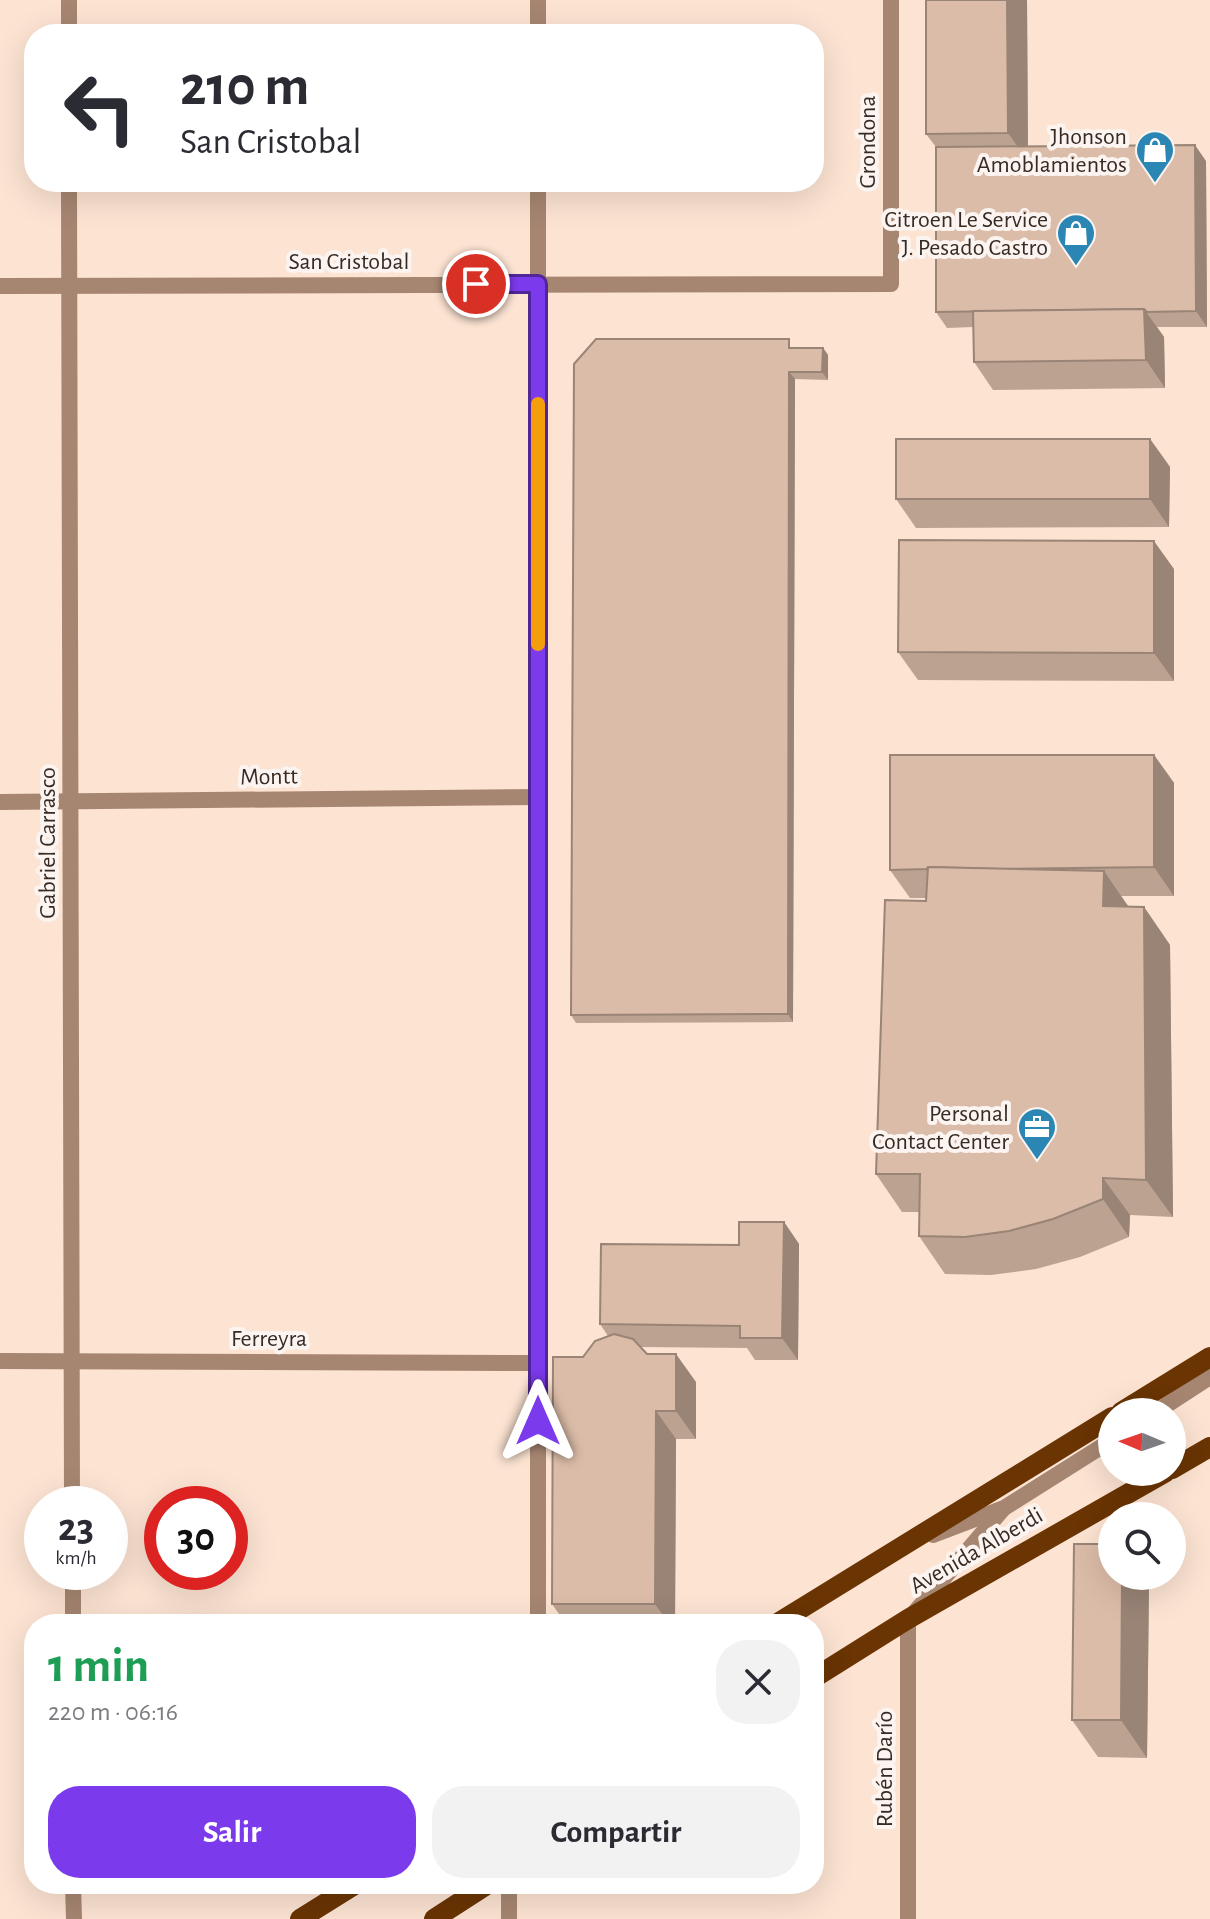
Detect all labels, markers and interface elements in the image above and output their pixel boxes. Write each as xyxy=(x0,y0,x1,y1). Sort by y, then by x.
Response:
icon: left xyxy=(48,56,152,160)
text: 210 m xyxy=(180,59,309,115)
street label: Grondona xyxy=(856,95,880,189)
text: San Cristobal xyxy=(180,124,361,160)
place label: Jhonson Amoblamientos xyxy=(977,125,1127,177)
shop icon: Jhonson Amoblamientos xyxy=(1134,129,1176,184)
place label: Citroen Le Service J. Pesado Castro xyxy=(884,208,1048,260)
shop icon: Citroen Le Service J. Pesado Castro xyxy=(1055,212,1097,267)
street label: San Cristobal xyxy=(289,250,409,274)
pin xyxy=(442,250,510,318)
icon: arrive xyxy=(454,262,498,306)
street label: Montt xyxy=(240,764,298,790)
street label: Gabriel Carrasco xyxy=(36,767,60,919)
place label: Personal Contact Center xyxy=(872,1102,1009,1154)
office icon: Personal Contact Center xyxy=(1016,1106,1058,1161)
street label: Ferreyra xyxy=(231,1327,307,1351)
position arrow xyxy=(496,1379,580,1463)
north arrow xyxy=(1098,1398,1186,1486)
map controls xyxy=(1098,1398,1186,1590)
speed limit sign: 30 xyxy=(144,1486,248,1590)
button: search xyxy=(1098,1502,1186,1590)
street label: Avenida Alberdi xyxy=(906,1503,1047,1599)
text: 23 xyxy=(58,1508,94,1548)
text: km/h xyxy=(55,1548,97,1568)
button: close xyxy=(716,1640,800,1724)
text: 1 min xyxy=(48,1643,149,1691)
text: 220 m · 06:16 xyxy=(48,1699,178,1725)
street label: Rubén Darío xyxy=(873,1711,897,1827)
button: Salir xyxy=(48,1786,416,1878)
button: Compartir xyxy=(432,1786,800,1878)

